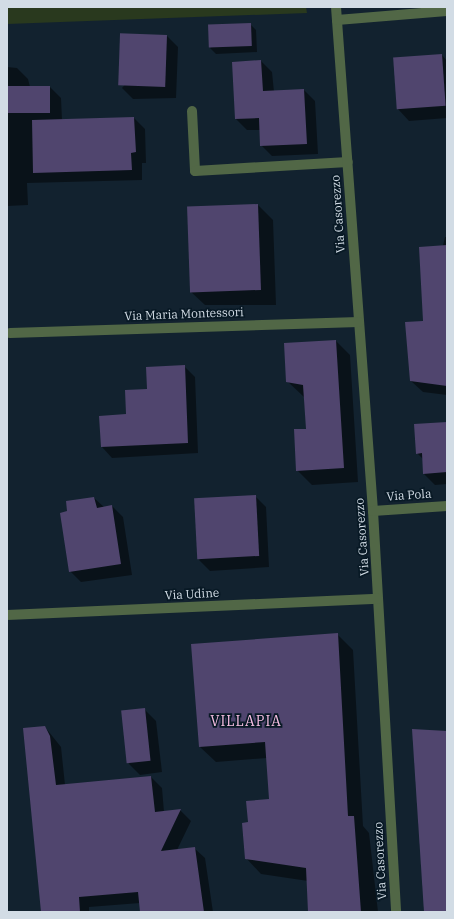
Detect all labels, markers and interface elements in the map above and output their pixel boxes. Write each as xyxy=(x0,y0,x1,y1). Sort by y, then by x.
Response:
street label: Via Casorezzo xyxy=(328,174,348,254)
street label: Via Maria Montessori xyxy=(124,305,244,323)
street label: Via Pola xyxy=(386,486,432,504)
street label: Via Casorezzo xyxy=(352,497,372,577)
street label: Via Udine xyxy=(164,585,220,603)
district label: VILLAPIA xyxy=(210,713,282,729)
street label: Via Casorezzo xyxy=(371,822,389,900)

